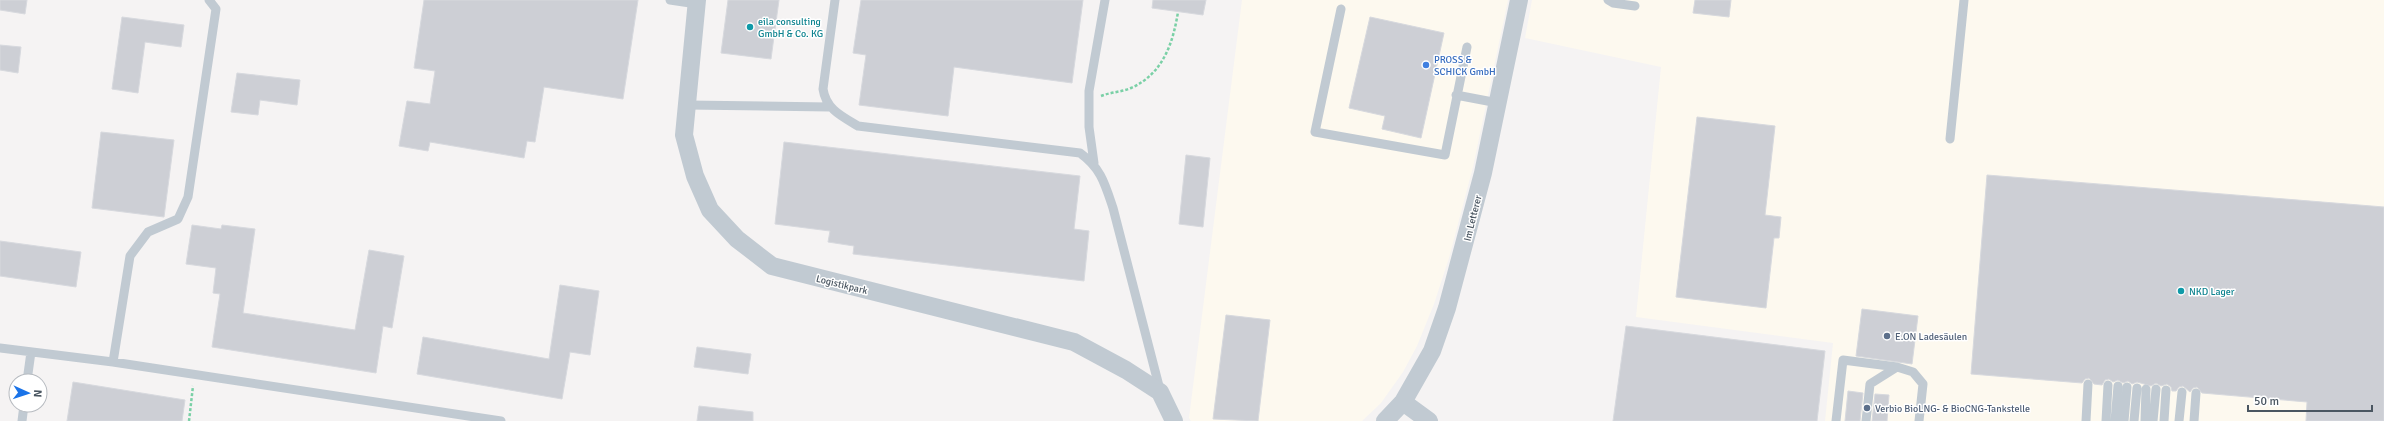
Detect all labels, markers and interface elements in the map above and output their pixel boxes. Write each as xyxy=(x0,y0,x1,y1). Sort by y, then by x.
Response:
place label: eila consulting GmbH & Co. KG xyxy=(758,16,823,40)
marker: eila consulting GmbH & Co. KG xyxy=(745,22,755,32)
place label: PROSS & SCHICK GmbH xyxy=(1434,54,1496,78)
marker: PROSS & SCHICK GmbH xyxy=(1421,60,1431,70)
street label: Im Letterer xyxy=(1461,194,1485,243)
street label: Logistikpark xyxy=(815,273,869,297)
marker: NKD Lager xyxy=(2176,286,2186,296)
place label: NKD Lager xyxy=(2189,286,2235,298)
marker: E.ON Ladesäulen xyxy=(1882,331,1892,341)
place label: E.ON Ladesäulen xyxy=(1895,331,1967,343)
north arrow xyxy=(8,373,48,413)
scale bar xyxy=(2248,387,2372,413)
text: N xyxy=(31,389,44,398)
text: 50 m xyxy=(2254,394,2279,409)
marker: Verbio BioLNG- & BioCNG-Tankstelle xyxy=(1862,403,1872,413)
place label: Verbio BioLNG- & BioCNG-Tankstelle xyxy=(1875,403,2030,415)

